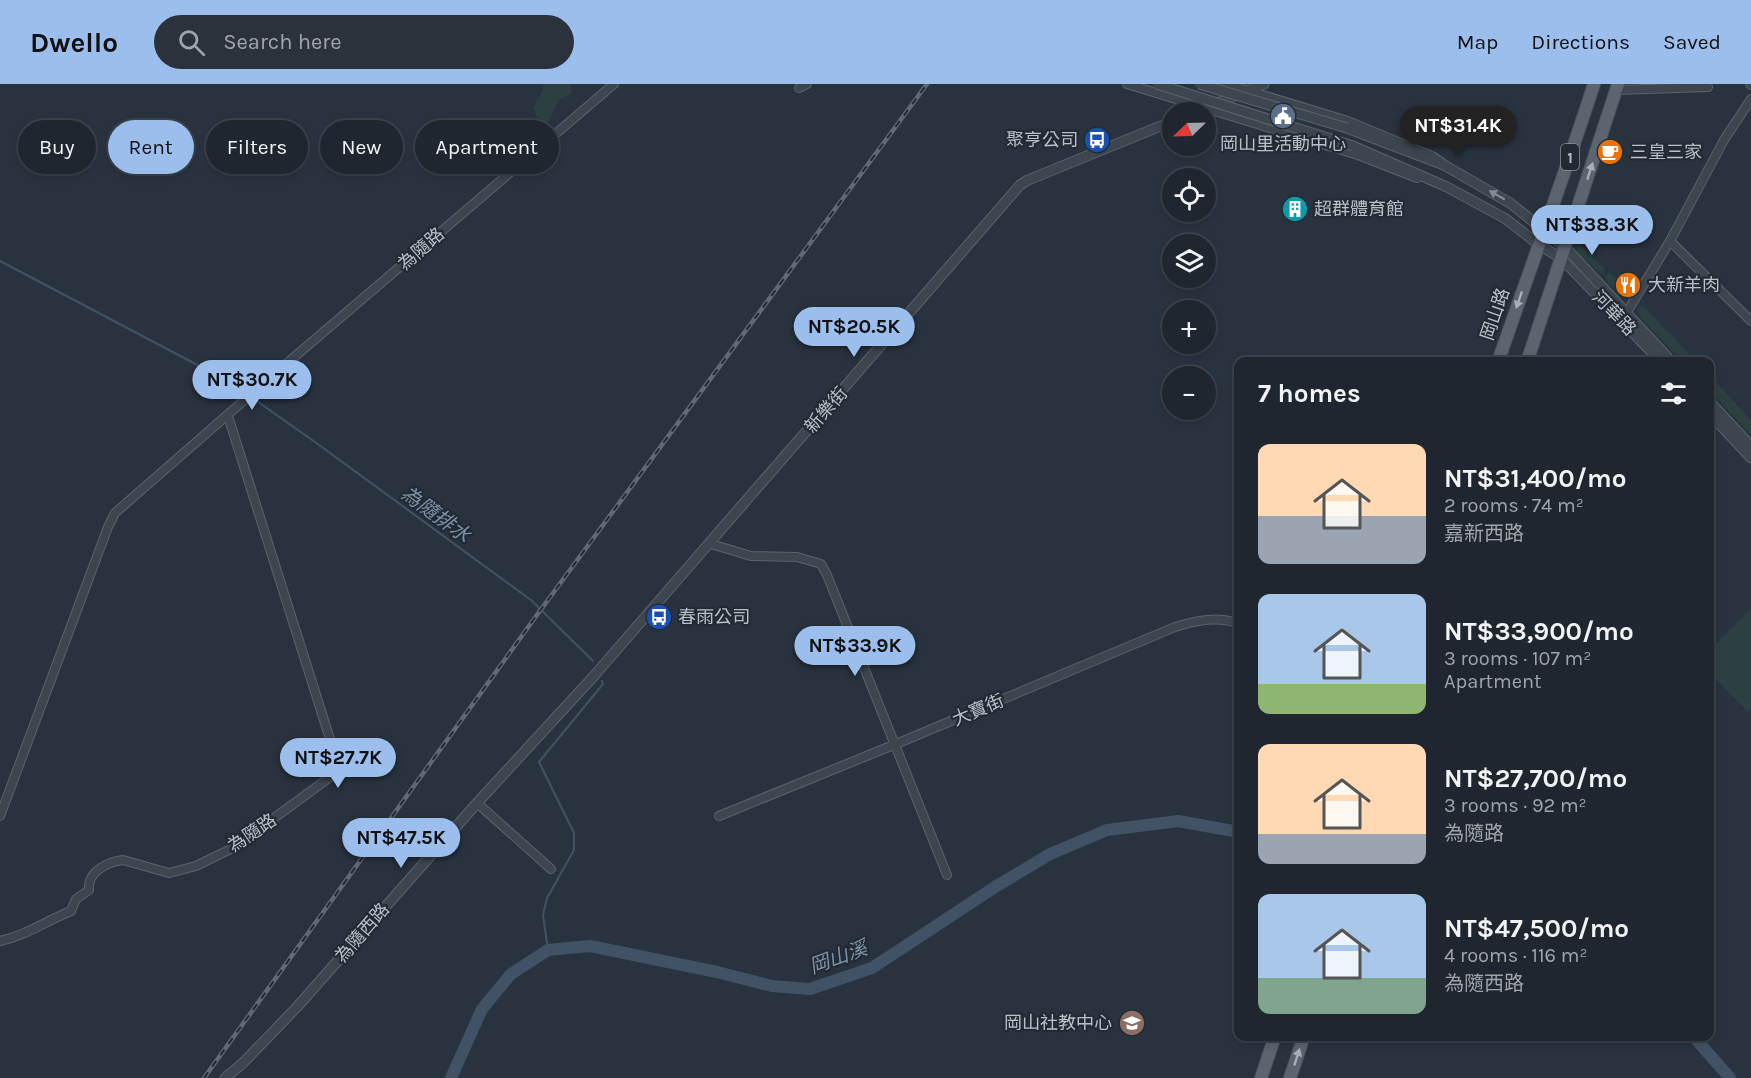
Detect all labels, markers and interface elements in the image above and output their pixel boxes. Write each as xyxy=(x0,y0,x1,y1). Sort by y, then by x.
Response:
search box xyxy=(154,15,574,69)
text: Dwello xyxy=(30,26,118,59)
icon: search xyxy=(175,26,208,59)
text: Search here xyxy=(223,29,342,55)
text: Map xyxy=(1457,30,1498,54)
text: Directions xyxy=(1531,30,1630,54)
text: Saved xyxy=(1663,30,1721,54)
public building icon: 岡山里活動中心 xyxy=(1268,101,1298,131)
north arrow xyxy=(1162,102,1216,156)
map controls xyxy=(1162,102,1216,420)
pin: NT$31.4K xyxy=(1396,106,1520,157)
text: NT$31.4K xyxy=(1414,114,1502,137)
chip: Buy xyxy=(18,120,96,174)
chip: Rent xyxy=(108,120,194,174)
chip: Filters xyxy=(206,120,308,174)
chip: New xyxy=(320,120,403,174)
chip: Apartment xyxy=(415,120,559,174)
bus stop icon: 聚亨公司 xyxy=(1082,125,1112,155)
place label: 聚亨公司 xyxy=(1006,129,1078,151)
place label: 岡山里活動中心 xyxy=(1220,133,1346,155)
cafe icon: 三皇三家 xyxy=(1595,137,1625,167)
place label: 三皇三家 xyxy=(1630,141,1702,163)
road number: 1 xyxy=(1561,144,1579,170)
one-way arrow xyxy=(1585,162,1595,180)
button: locate xyxy=(1162,168,1216,222)
one-way arrow xyxy=(1488,190,1505,200)
building icon: 超群體育館 xyxy=(1280,194,1310,224)
place label: 超群體育館 xyxy=(1314,198,1404,220)
pin: NT$38.3K xyxy=(1530,205,1654,256)
text: NT$38.3K xyxy=(1545,213,1639,236)
street label: 為隨路 xyxy=(393,223,449,275)
button: layers xyxy=(1162,234,1216,288)
restaurant icon: 大新羊肉 xyxy=(1613,270,1643,300)
place label: 大新羊肉 xyxy=(1648,274,1720,296)
street label: 岡山路 xyxy=(1476,285,1514,343)
street label: 河華路 xyxy=(1587,286,1641,340)
one-way arrow xyxy=(1514,291,1523,309)
button: + xyxy=(1162,300,1216,354)
pin: NT$20.5K xyxy=(792,307,916,358)
text: NT$20.5K xyxy=(808,315,900,338)
pin: NT$30.7K xyxy=(190,360,314,411)
button: − xyxy=(1162,366,1216,420)
text: NT$30.7K xyxy=(206,368,298,391)
icon: filters xyxy=(1657,377,1690,410)
text: 7 homes xyxy=(1258,378,1361,409)
street label: 新樂街 xyxy=(800,382,852,438)
text: NT$31,400/mo xyxy=(1444,463,1626,494)
icon: home xyxy=(1306,468,1378,540)
water label: 為隨排水 xyxy=(397,482,476,548)
text: 2 rooms · 74 m² xyxy=(1444,494,1584,517)
text: 嘉新西路 xyxy=(1444,522,1524,545)
bus stop icon: 春雨公司 xyxy=(644,602,674,632)
place label: 春雨公司 xyxy=(678,606,750,628)
text: NT$33,900/mo xyxy=(1444,616,1634,647)
icon: home xyxy=(1306,618,1378,690)
pin: NT$33.9K xyxy=(793,626,917,677)
text: NT$33.9K xyxy=(808,634,902,657)
text: 3 rooms · 107 m² xyxy=(1444,647,1591,670)
text: Apartment xyxy=(1444,670,1542,693)
street label: 大寶街 xyxy=(949,689,1007,731)
pin: NT$27.7K xyxy=(276,738,400,789)
text: NT$27.7K xyxy=(294,746,382,769)
text: NT$27,700/mo xyxy=(1444,763,1627,794)
icon: home xyxy=(1306,768,1378,840)
text: 3 rooms · 92 m² xyxy=(1444,794,1587,817)
street label: 為隨路 xyxy=(223,809,281,857)
pin: NT$47.5K xyxy=(339,818,463,869)
text: 為隨路 xyxy=(1444,822,1504,845)
text: NT$47.5K xyxy=(356,826,446,849)
street label: 為隨西路 xyxy=(330,899,394,967)
text: NT$47,500/mo xyxy=(1444,913,1629,944)
icon: home xyxy=(1306,918,1378,990)
water label: 岡山溪 xyxy=(806,935,873,979)
text: 4 rooms · 116 m² xyxy=(1444,944,1587,967)
text: 為隨西路 xyxy=(1444,972,1524,995)
school or university icon: 岡山社教中心 xyxy=(1117,1008,1147,1038)
place label: 岡山社教中心 xyxy=(1004,1012,1112,1034)
one-way arrow xyxy=(1293,1048,1302,1066)

